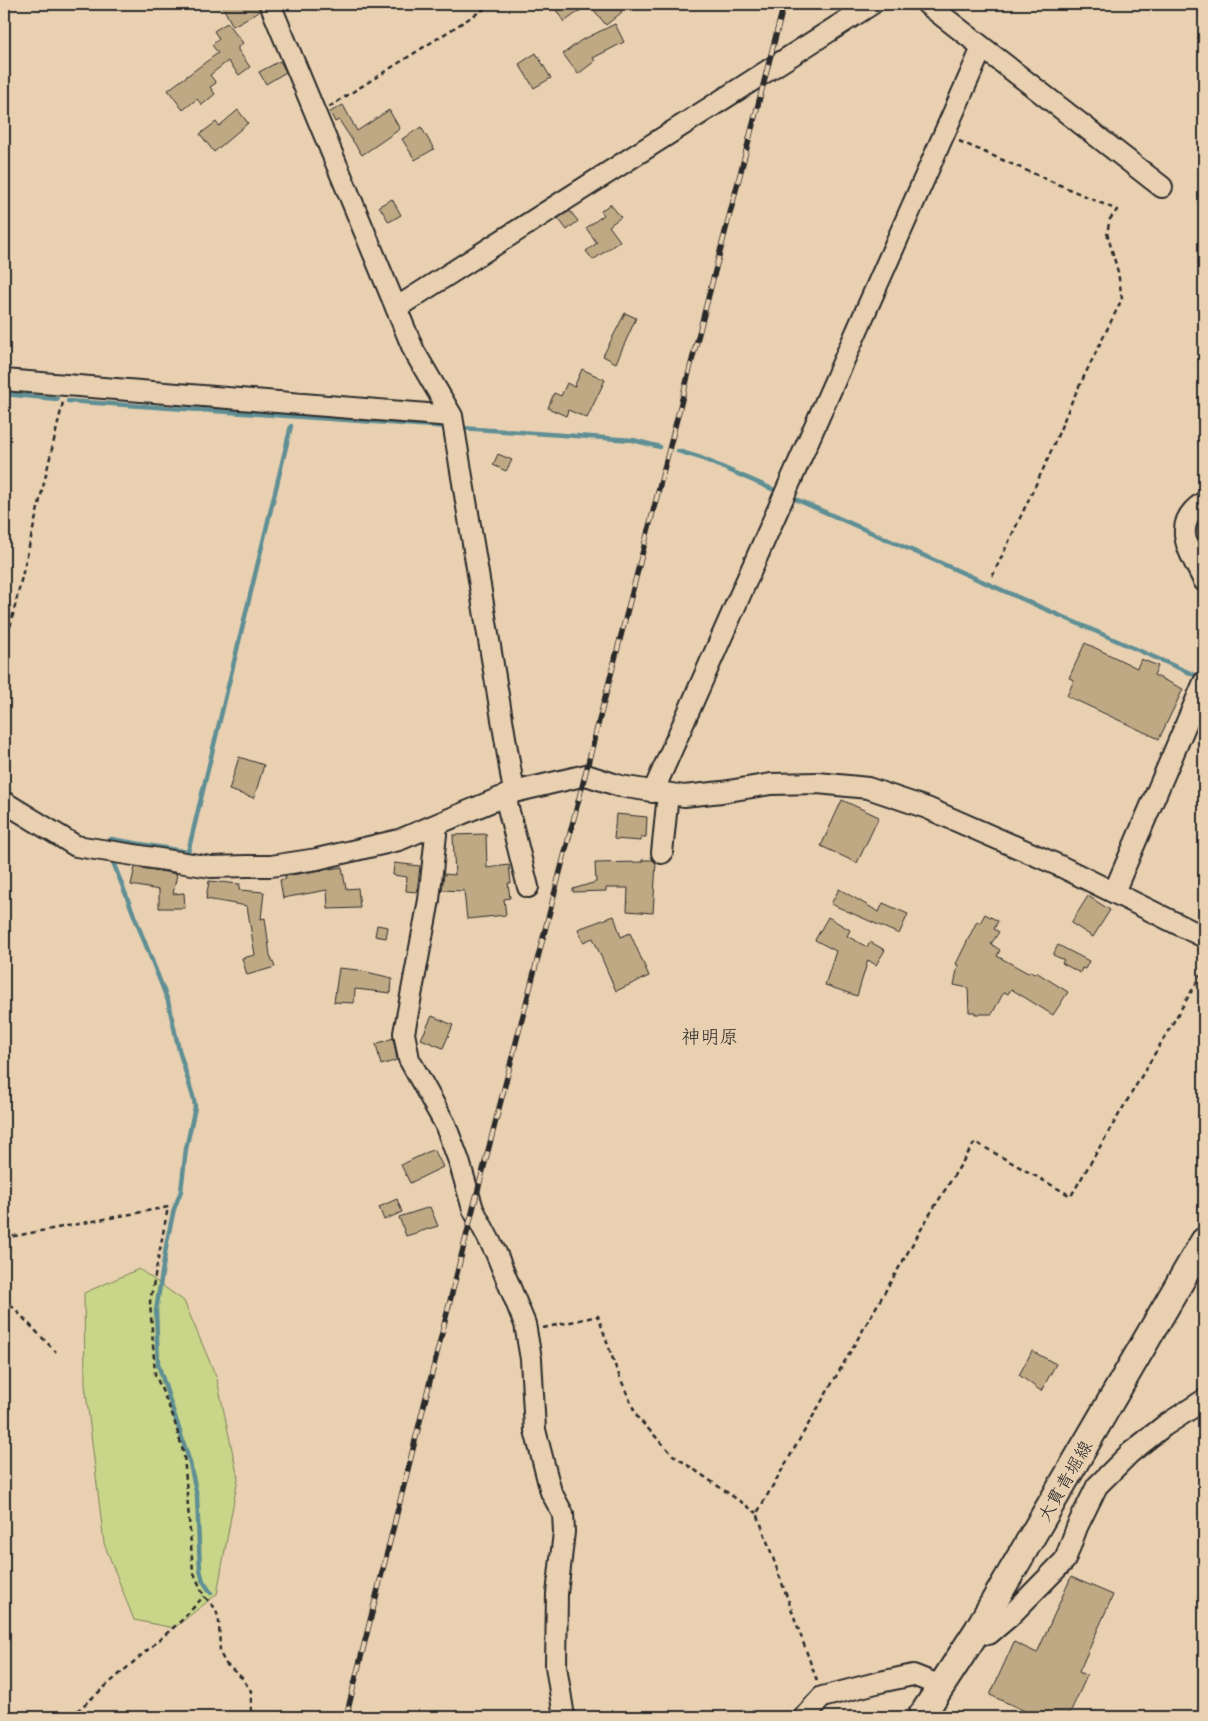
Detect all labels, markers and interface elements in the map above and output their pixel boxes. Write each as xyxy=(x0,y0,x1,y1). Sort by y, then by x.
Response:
district label: 神明原 xyxy=(681,1024,739,1051)
street label: 大貫青堀線 xyxy=(1032,1436,1099,1526)

